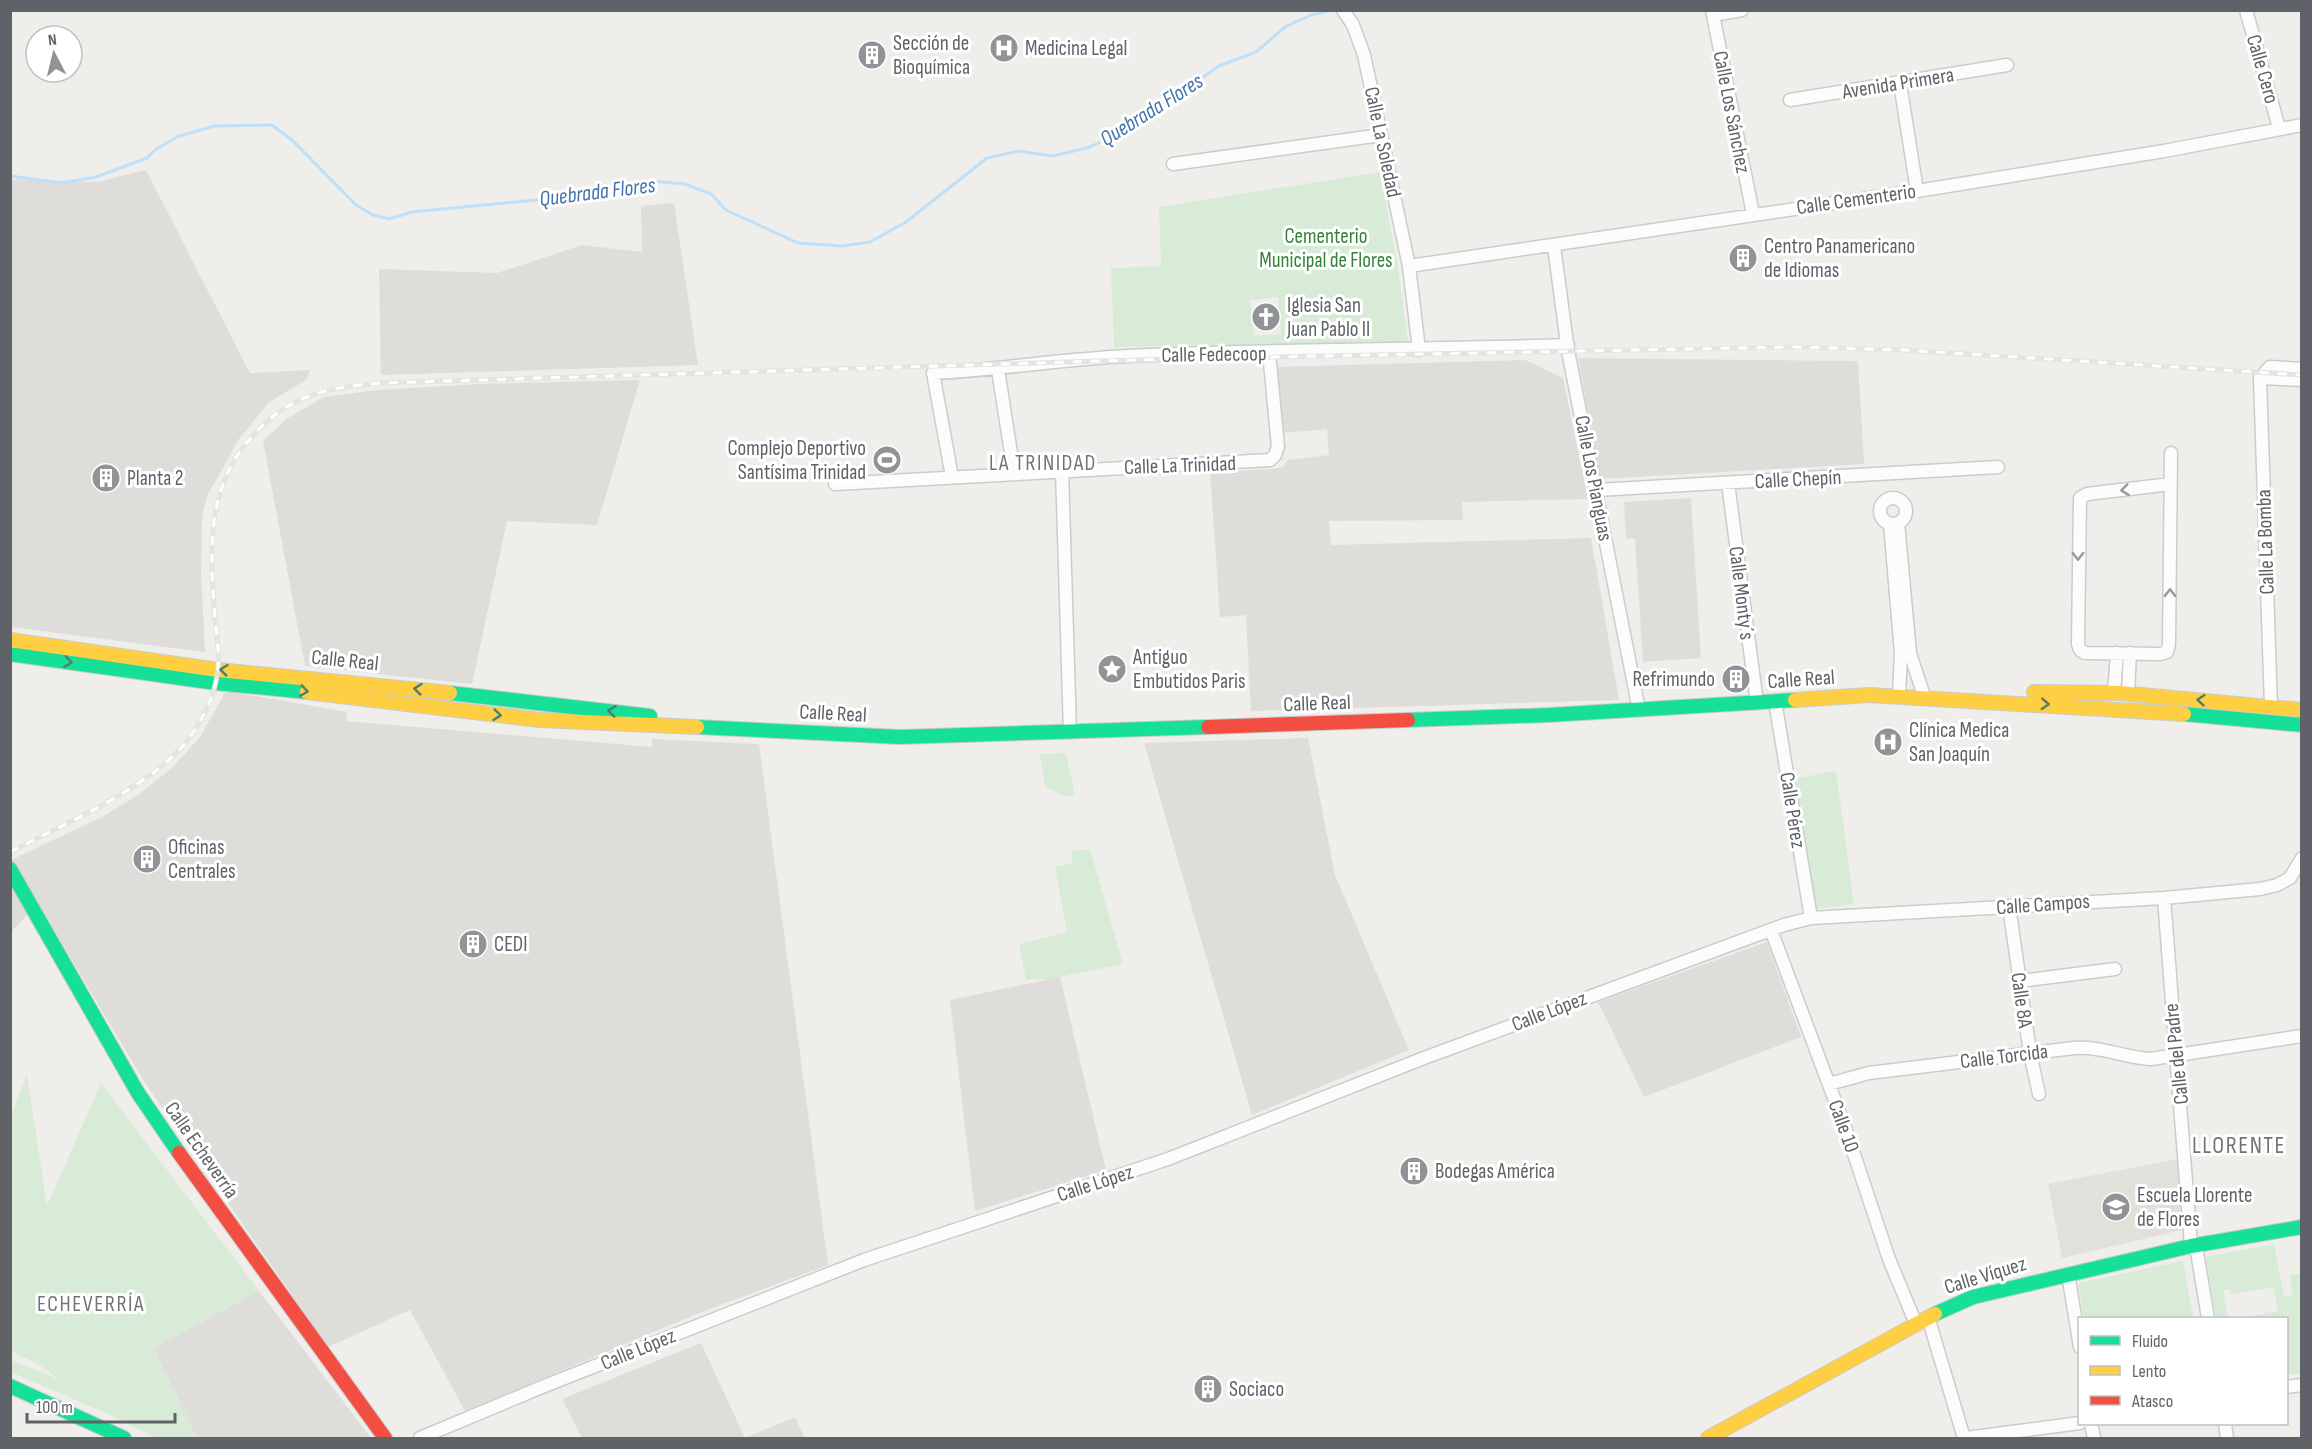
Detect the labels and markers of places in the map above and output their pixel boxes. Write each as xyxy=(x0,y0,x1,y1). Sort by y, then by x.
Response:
place label: Sección de Bioquímica xyxy=(893,31,970,80)
hospital icon: Medicina Legal xyxy=(988,32,1020,64)
place label: Medicina Legal xyxy=(1025,36,1127,61)
building icon: Sección de Bioquímica xyxy=(856,39,888,71)
place label: Centro Panamericano de Idiomas xyxy=(1764,234,1915,283)
building icon: Centro Panamericano de Idiomas xyxy=(1727,242,1759,274)
place label: Iglesia San Juan Pablo II xyxy=(1286,293,1370,342)
church icon: Iglesia San Juan Pablo II xyxy=(1250,301,1282,333)
place label: Complejo Deportivo Santísima Trinidad xyxy=(728,436,866,485)
sports icon: Complejo Deportivo Santísima Trinidad xyxy=(871,444,903,476)
building icon: Planta 2 xyxy=(90,462,122,494)
place label: Planta 2 xyxy=(127,466,183,491)
place label: Antiguo Embutidos Paris xyxy=(1132,645,1245,694)
place icon: Antiguo Embutidos Paris xyxy=(1096,653,1128,685)
building icon: Refrimundo xyxy=(1720,663,1752,695)
place label: Refrimundo xyxy=(1632,667,1715,692)
place label: Clínica Medica San Joaquín xyxy=(1909,718,2009,767)
hospital icon: Clínica Medica San Joaquín xyxy=(1872,726,1904,758)
place label: Oficinas Centrales xyxy=(168,835,236,884)
building icon: Oficinas Centrales xyxy=(131,843,163,875)
building icon: CEDI xyxy=(457,928,489,960)
place label: CEDI xyxy=(494,932,527,957)
building icon: Bodegas América xyxy=(1398,1155,1430,1187)
place label: Bodegas América xyxy=(1435,1159,1555,1184)
place label: Escuela Llorente de Flores xyxy=(2137,1183,2252,1232)
school or university icon: Escuela Llorente de Flores xyxy=(2100,1191,2132,1223)
building icon: Sociaco xyxy=(1192,1373,1224,1405)
place label: Sociaco xyxy=(1229,1377,1284,1402)

